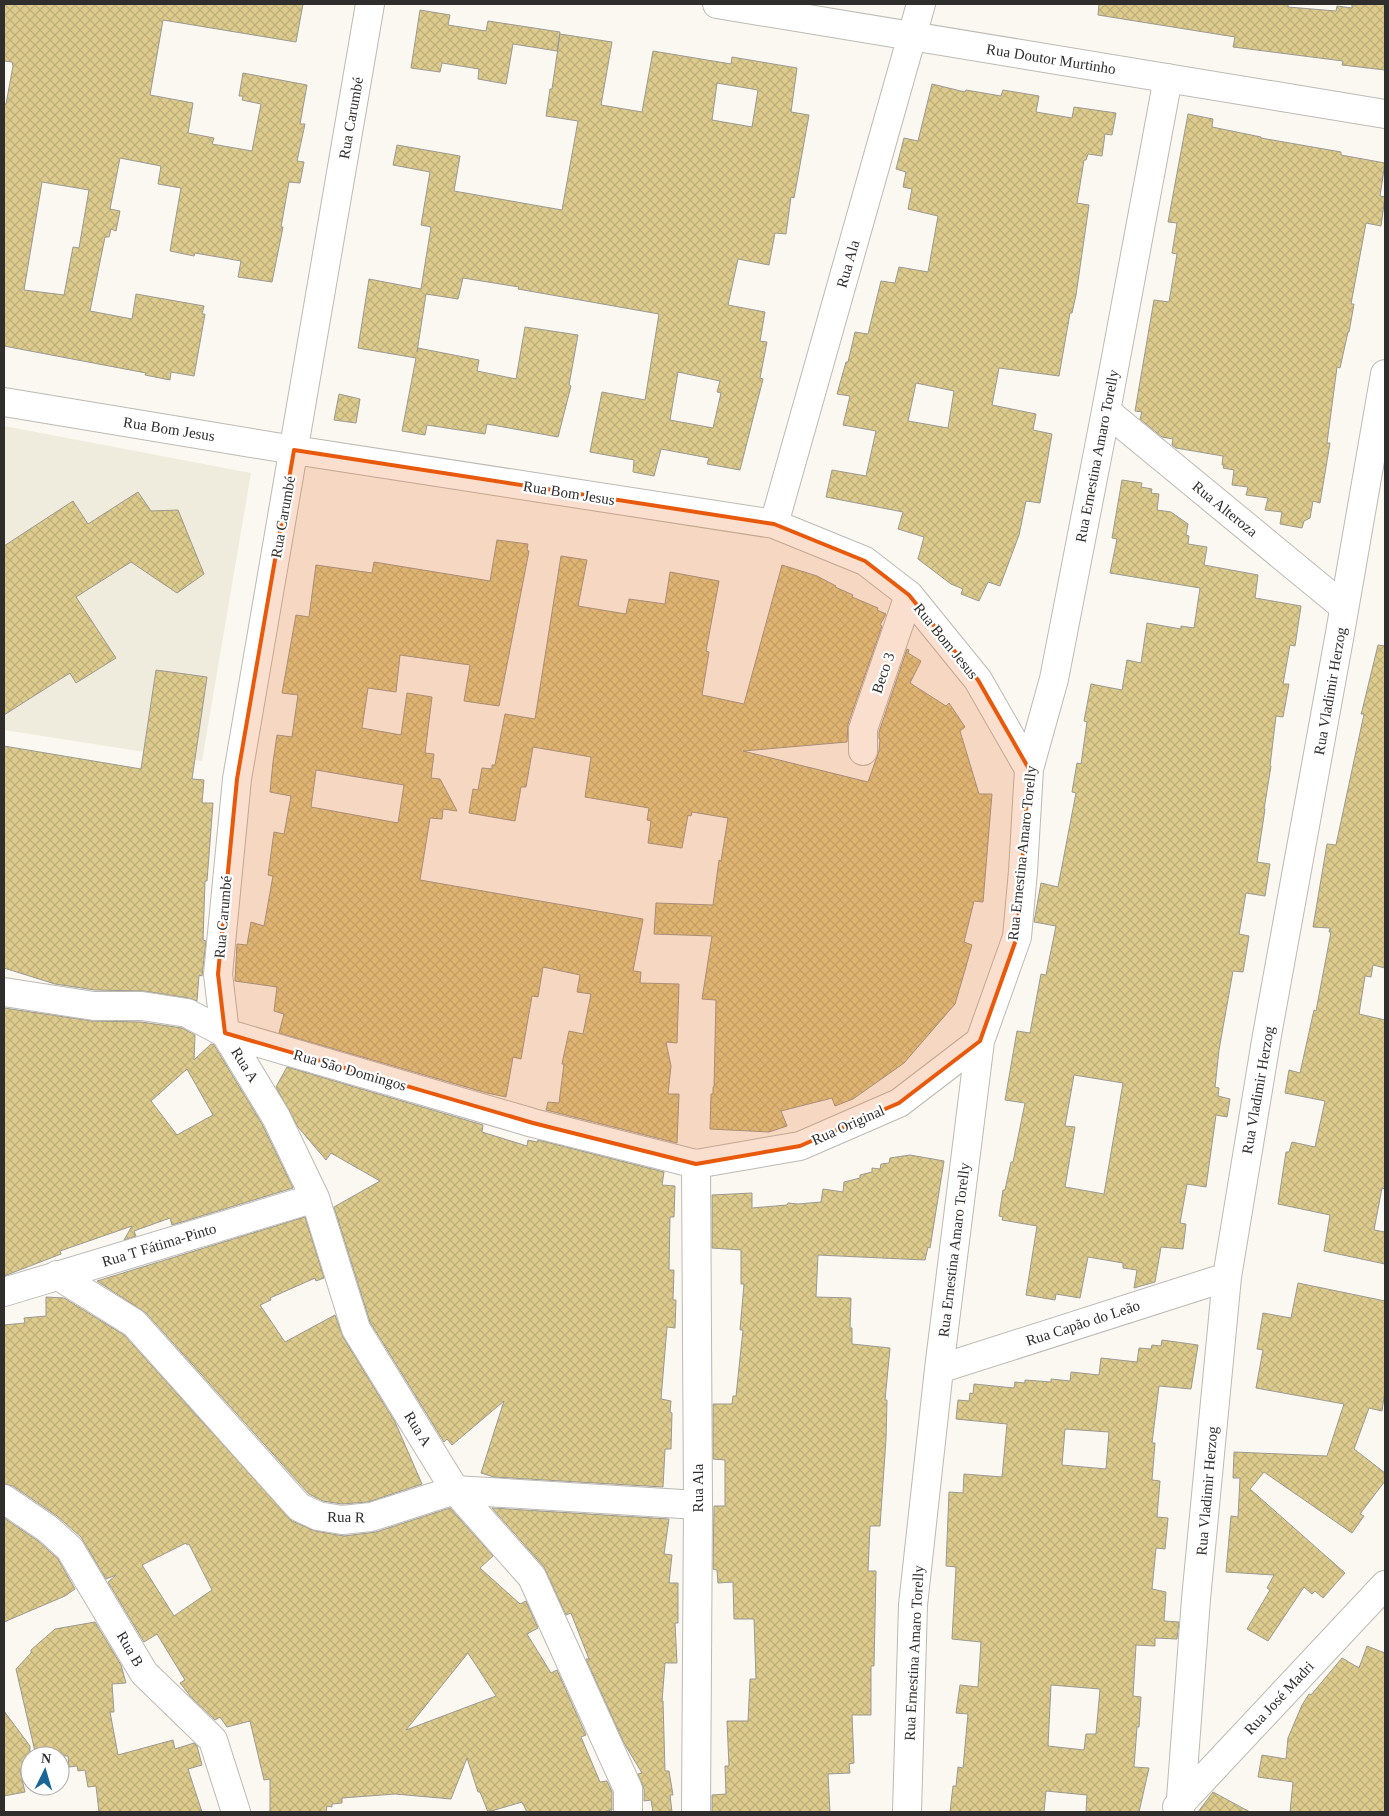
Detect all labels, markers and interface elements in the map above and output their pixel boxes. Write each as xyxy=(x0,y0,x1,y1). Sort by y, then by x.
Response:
street label: Rua Doutor Murtinho xyxy=(985,41,1117,77)
street label: Rua Carumbé xyxy=(336,75,366,160)
street label: Rua Ala xyxy=(834,238,863,290)
street label: Rua Ernestina Amaro Torelly xyxy=(1072,368,1122,544)
street label: Rua Bom Jesus xyxy=(122,414,216,444)
street label: Rua Carumbé xyxy=(268,474,298,559)
street label: Rua Bom Jesus xyxy=(522,478,616,508)
street label: Rua Alteroza xyxy=(1189,478,1261,540)
street label: Rua Bom Jesus xyxy=(911,600,981,682)
street label: Rua Vladimir Herzog xyxy=(1311,625,1349,756)
street label: Beco 3 xyxy=(869,651,897,695)
street label: Rua Ernestina Amaro Torelly xyxy=(1005,764,1039,941)
street label: Rua Carumbé xyxy=(211,875,235,959)
street label: Rua Vladimir Herzog xyxy=(1239,1024,1277,1155)
street label: Rua A xyxy=(228,1045,262,1085)
street label: Rua São Domingos xyxy=(292,1046,408,1094)
street label: Rua Original xyxy=(809,1102,887,1148)
street label: Rua Ernestina Amaro Torelly xyxy=(935,1161,973,1338)
street label: Rua T Fátima-Pinto xyxy=(100,1220,218,1270)
street label: Rua Capão do Leão xyxy=(1024,1297,1142,1349)
street label: Rua A xyxy=(401,1409,435,1449)
street label: Rua Vladimir Herzog xyxy=(1193,1425,1221,1556)
street label: Rua Ala xyxy=(690,1463,706,1512)
street label: Rua R xyxy=(327,1509,365,1525)
street label: Rua Ernestina Amaro Torelly xyxy=(901,1564,927,1741)
street label: Rua B xyxy=(114,1629,146,1669)
street label: Rua José Madri xyxy=(1241,1658,1317,1738)
north arrow xyxy=(20,1746,70,1796)
text: N xyxy=(40,1751,52,1766)

